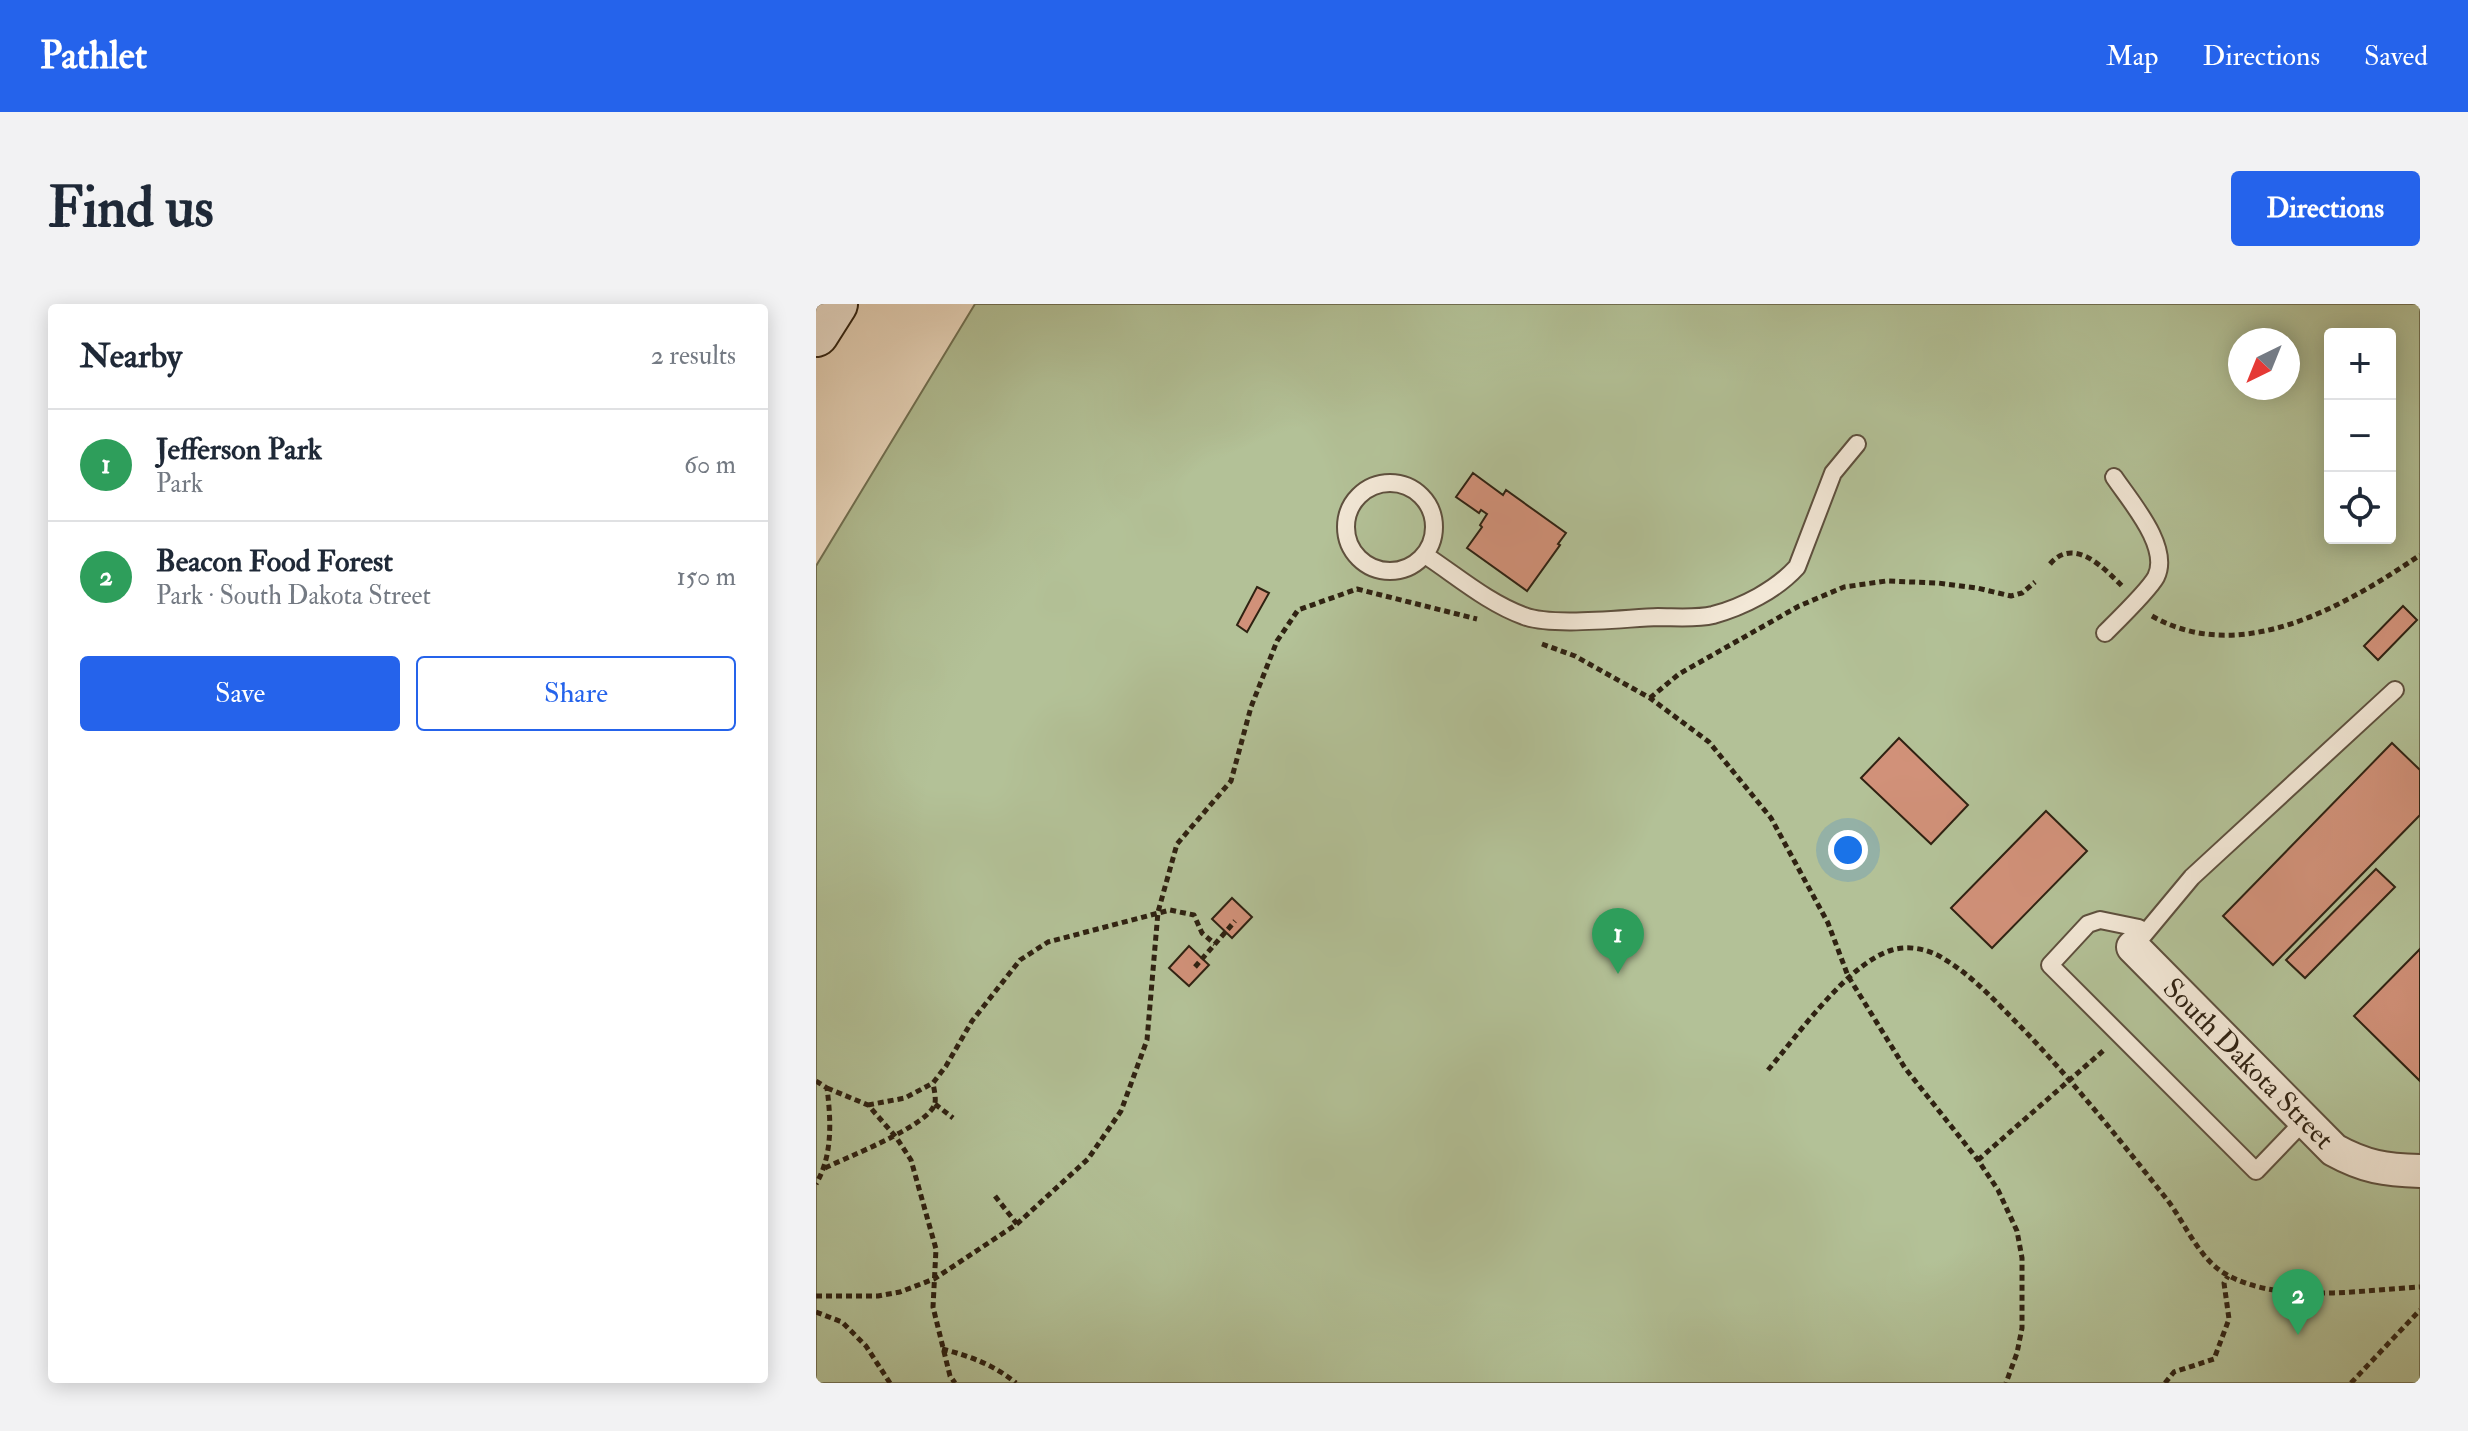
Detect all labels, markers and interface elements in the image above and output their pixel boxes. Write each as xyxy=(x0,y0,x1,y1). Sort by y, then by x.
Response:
text: Pathlet xyxy=(40,32,147,80)
text: Map xyxy=(2106,39,2159,74)
text: Directions xyxy=(2203,39,2320,74)
text: Saved xyxy=(2364,39,2428,74)
button: Directions xyxy=(2231,171,2420,246)
text: Find us xyxy=(48,173,214,244)
north arrow xyxy=(2228,328,2300,400)
map controls xyxy=(2324,328,2396,544)
button: + xyxy=(2324,328,2396,400)
text: Nearby xyxy=(80,335,182,378)
text: 2 results xyxy=(651,340,736,372)
button: − xyxy=(2324,400,2396,472)
text: Jefferson Park xyxy=(156,431,322,468)
text: 1 xyxy=(101,449,111,481)
text: 60 m xyxy=(684,449,736,481)
text: Park xyxy=(156,468,203,500)
button: locate xyxy=(2324,472,2396,544)
text: Beacon Food Forest xyxy=(156,543,393,580)
text: 2 xyxy=(99,561,113,593)
text: 150 m xyxy=(677,561,736,593)
text: Park · South Dakota Street xyxy=(156,580,431,612)
button: Save xyxy=(80,656,400,731)
button: Share xyxy=(416,656,736,731)
your location xyxy=(1828,830,1868,870)
pin: 1 xyxy=(1592,908,1644,974)
street label: South Dakota Street xyxy=(2155,971,2341,1157)
pin: 2 xyxy=(2272,1269,2324,1335)

